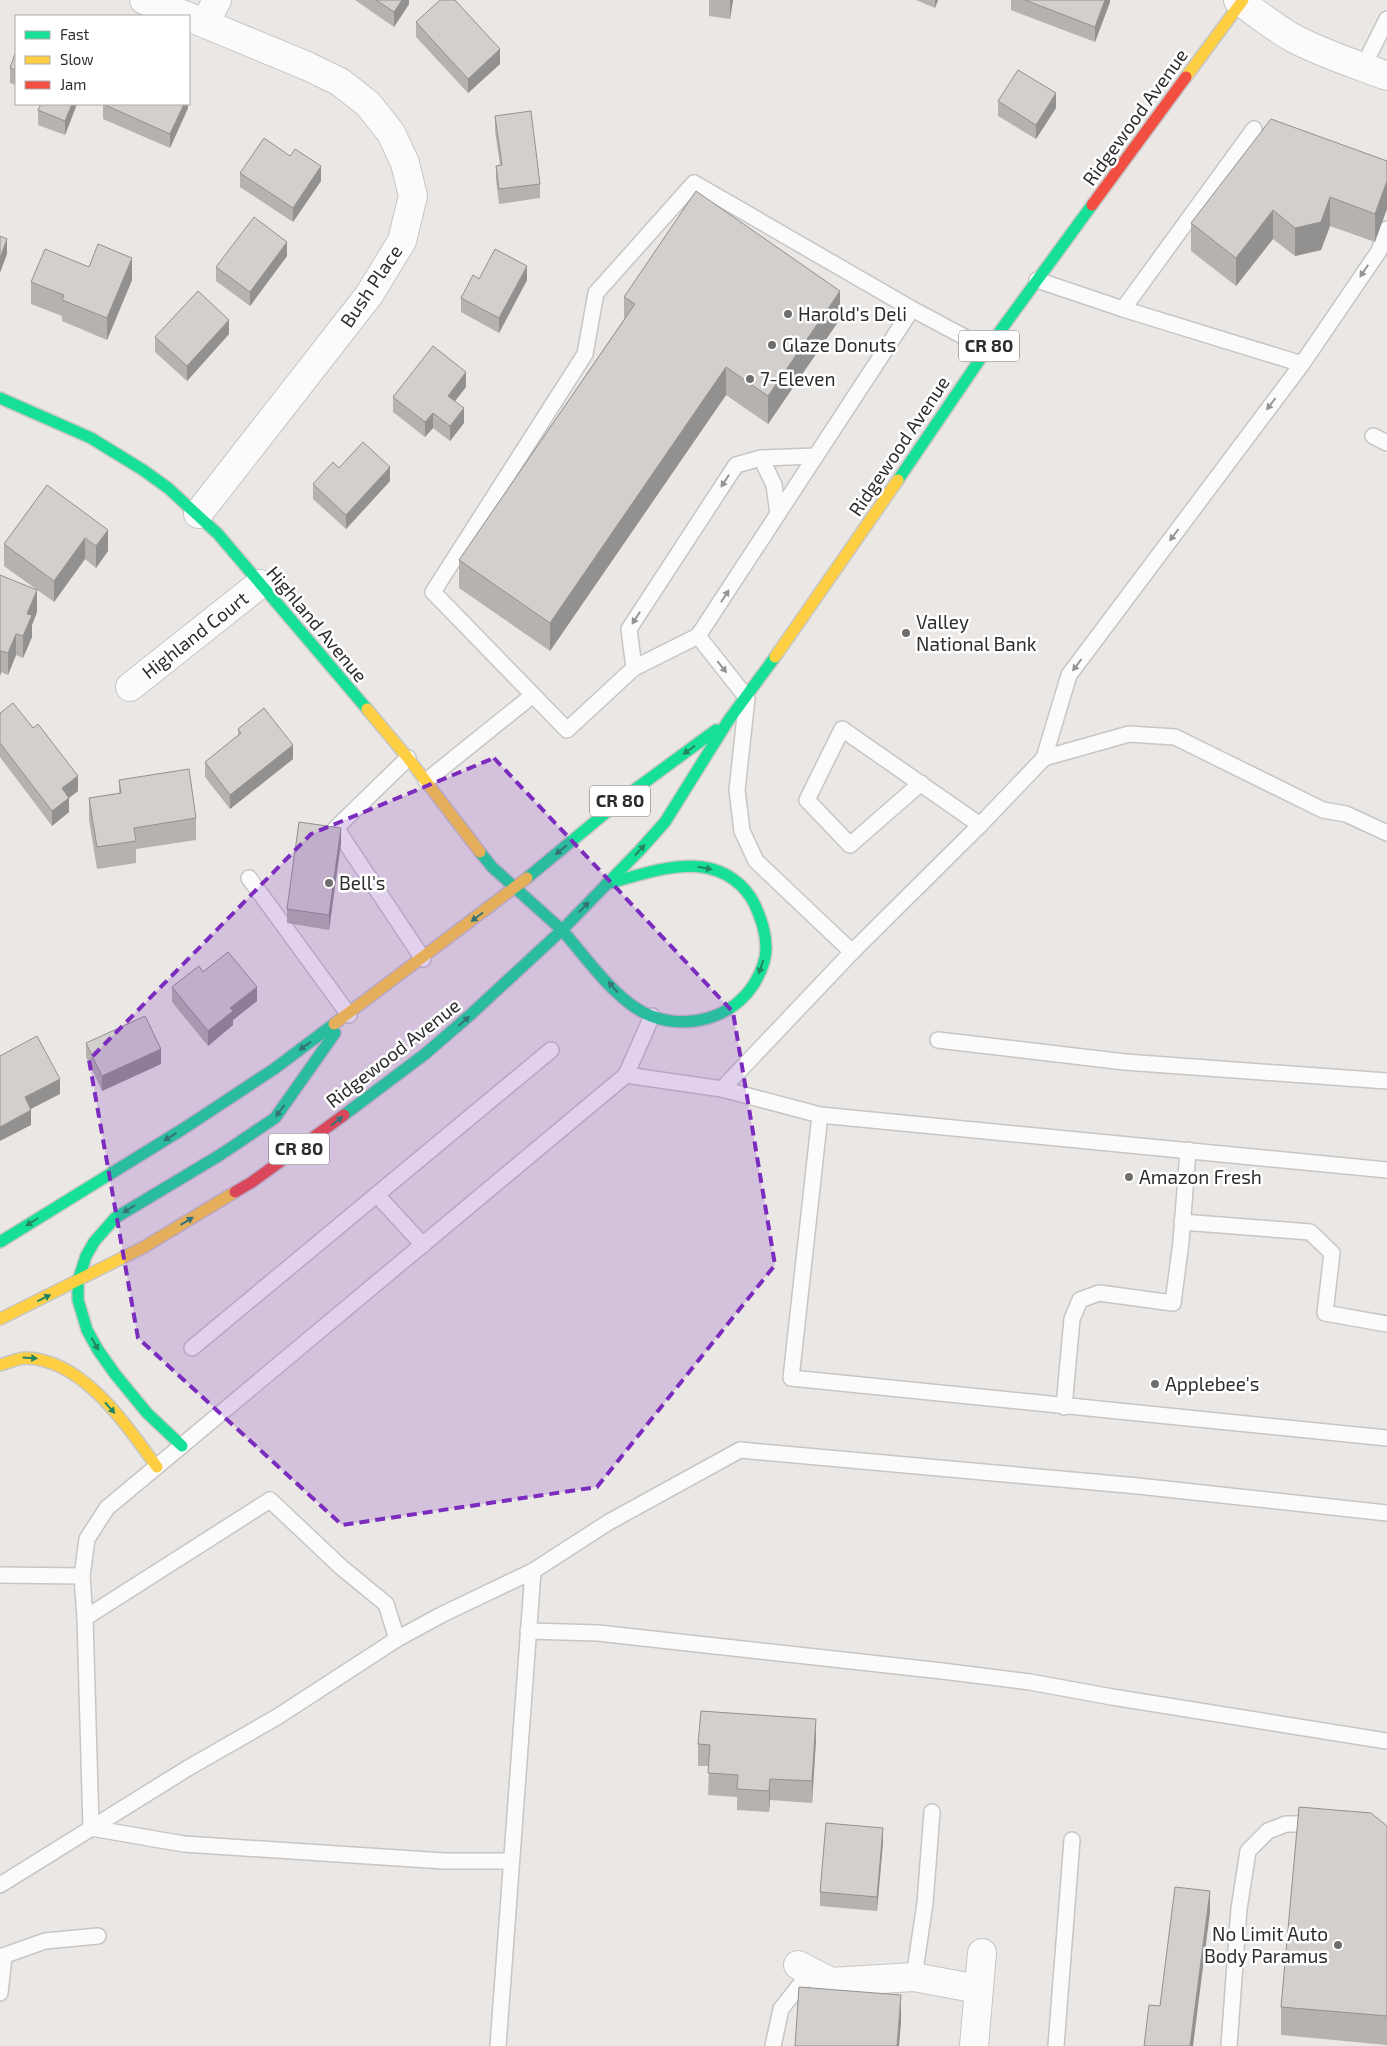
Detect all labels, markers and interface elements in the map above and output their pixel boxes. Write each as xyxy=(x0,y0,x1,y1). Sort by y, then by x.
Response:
legend xyxy=(15,15,190,105)
text: Fast xyxy=(60,25,90,43)
street label: Ridgewood Avenue xyxy=(1077,44,1192,190)
text: Slow xyxy=(60,50,94,68)
text: Jam xyxy=(60,75,86,93)
street label: Bush Place xyxy=(335,240,406,331)
one-way arrow xyxy=(1359,265,1369,278)
place label: Harold's Deli xyxy=(798,302,907,325)
marker: Harold's Deli xyxy=(782,308,794,320)
road number: CR 80 xyxy=(959,331,1019,362)
place label: Glaze Donuts xyxy=(782,333,896,356)
marker: Glaze Donuts xyxy=(766,339,778,351)
place label: 7-Eleven xyxy=(760,367,836,390)
street label: Ridgewood Avenue xyxy=(843,371,954,520)
marker: 7-Eleven xyxy=(744,373,756,385)
one-way arrow xyxy=(1266,397,1276,411)
one-way arrow xyxy=(720,475,730,488)
one-way arrow xyxy=(1169,528,1179,542)
street label: Highland Avenue xyxy=(262,561,373,686)
street label: Highland Court xyxy=(137,586,252,683)
one-way arrow xyxy=(720,589,729,602)
place label: Valley National Bank xyxy=(916,610,1037,655)
one-way arrow xyxy=(631,611,641,624)
marker: Valley National Bank xyxy=(900,627,912,639)
one-way arrow xyxy=(1071,658,1082,671)
one-way arrow xyxy=(717,661,728,674)
one-way arrow xyxy=(682,745,696,755)
road number: CR 80 xyxy=(590,786,650,816)
one-way arrow xyxy=(555,844,568,855)
one-way arrow xyxy=(634,844,646,856)
one-way arrow xyxy=(698,864,714,872)
place label: Bell's xyxy=(339,871,386,894)
marker: Bell's xyxy=(323,877,335,889)
one-way arrow xyxy=(578,901,590,913)
one-way arrow xyxy=(471,912,484,923)
one-way arrow xyxy=(757,960,765,975)
one-way arrow xyxy=(608,981,619,994)
street label: Ridgewood Avenue xyxy=(321,993,464,1112)
one-way arrow xyxy=(458,1015,471,1026)
one-way arrow xyxy=(298,1041,312,1051)
one-way arrow xyxy=(275,1104,285,1118)
one-way arrow xyxy=(330,1116,344,1126)
one-way arrow xyxy=(164,1132,177,1141)
road number: CR 80 xyxy=(269,1134,329,1164)
place label: Amazon Fresh xyxy=(1139,1165,1262,1188)
marker: Amazon Fresh xyxy=(1123,1171,1135,1183)
one-way arrow xyxy=(123,1204,136,1214)
one-way arrow xyxy=(25,1217,38,1226)
one-way arrow xyxy=(181,1217,194,1226)
one-way arrow xyxy=(37,1293,51,1301)
one-way arrow xyxy=(91,1337,99,1352)
one-way arrow xyxy=(22,1355,38,1363)
place label: Applebee's xyxy=(1165,1372,1259,1395)
marker: Applebee's xyxy=(1149,1378,1161,1390)
one-way arrow xyxy=(104,1402,116,1414)
place label: No Limit Auto Body Paramus xyxy=(1204,1922,1328,1967)
marker: No Limit Auto Body Paramus xyxy=(1332,1939,1344,1951)

